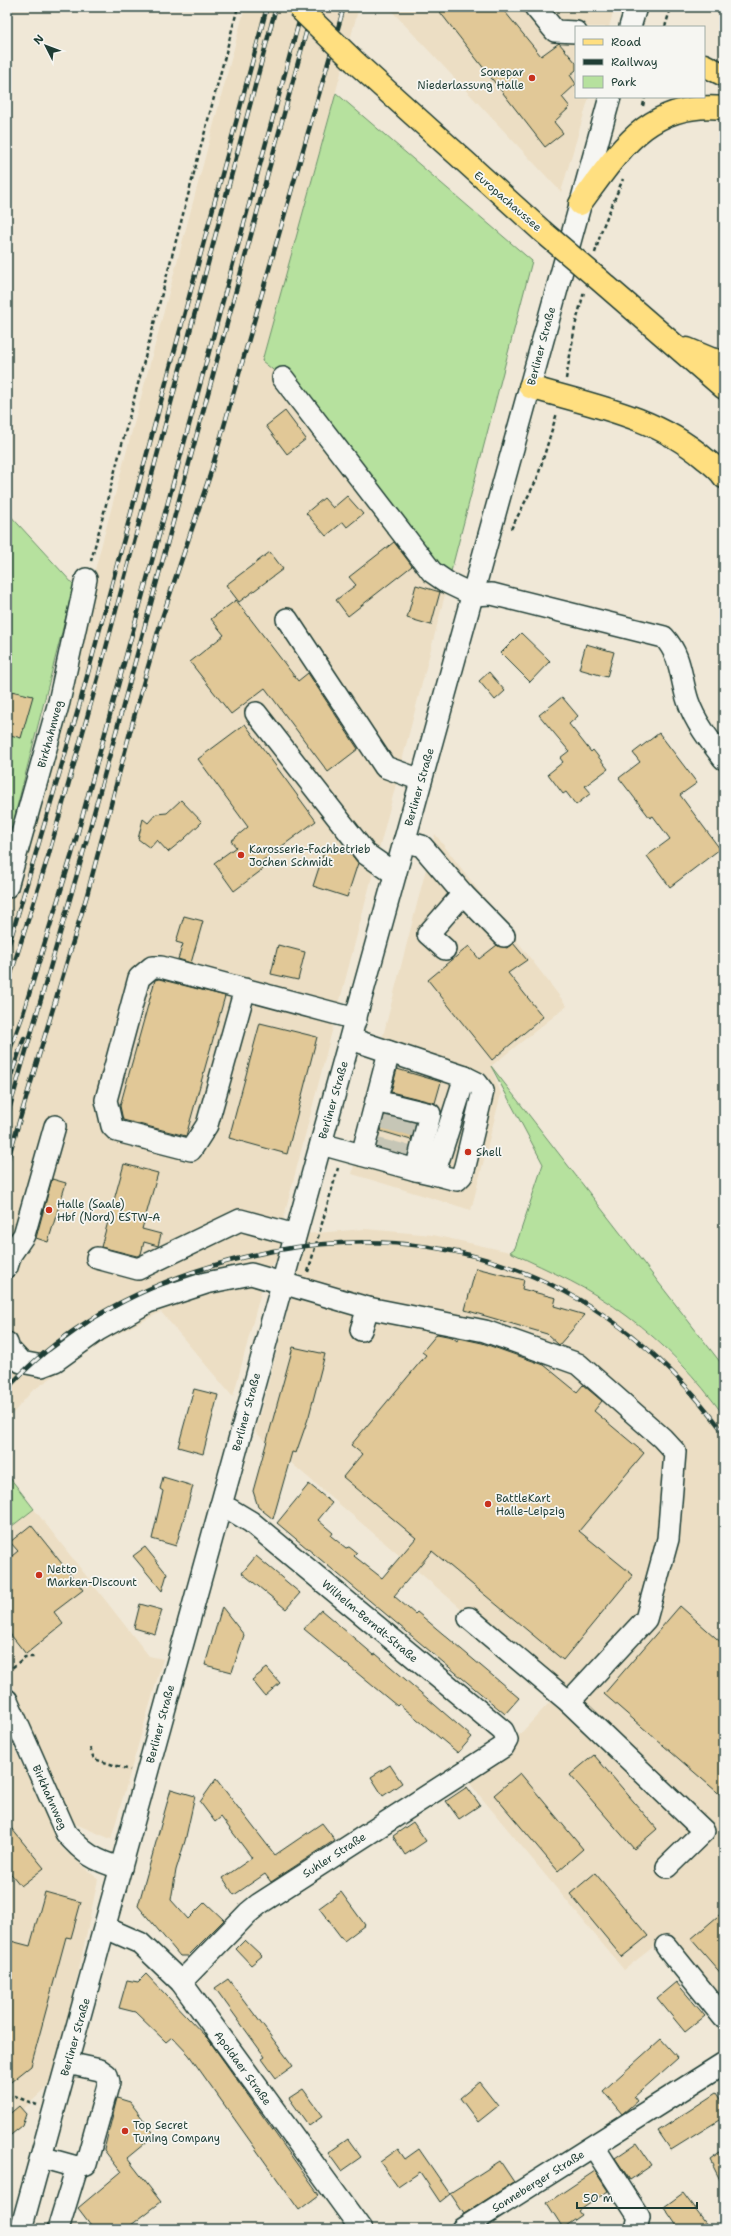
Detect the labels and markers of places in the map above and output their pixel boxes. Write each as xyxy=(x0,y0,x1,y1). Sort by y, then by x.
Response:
place label: Sonepar Niederlassung Halle xyxy=(417,65,524,93)
marker: Sonepar Niederlassung Halle xyxy=(527,73,537,83)
place label: Karosserie-Fachbetrieb Jochen Schmidt xyxy=(249,842,370,870)
marker: Karosserie-Fachbetrieb Jochen Schmidt xyxy=(236,850,246,860)
place label: Shell xyxy=(476,1145,502,1160)
marker: Shell xyxy=(463,1147,473,1157)
place label: Halle (Saale) Hbf (Nord) ESTW-A xyxy=(57,1197,160,1225)
marker: Halle (Saale) Hbf (Nord) ESTW-A xyxy=(44,1205,54,1215)
place label: BattleKart Halle-Leipzig xyxy=(496,1491,565,1519)
marker: BattleKart Halle-Leipzig xyxy=(483,1499,493,1509)
place label: Netto Marken-Discount xyxy=(47,1562,137,1590)
marker: Netto Marken-Discount xyxy=(34,1570,44,1580)
place label: Top Secret Tuning Company xyxy=(133,2118,220,2146)
marker: Top Secret Tuning Company xyxy=(120,2126,130,2136)

